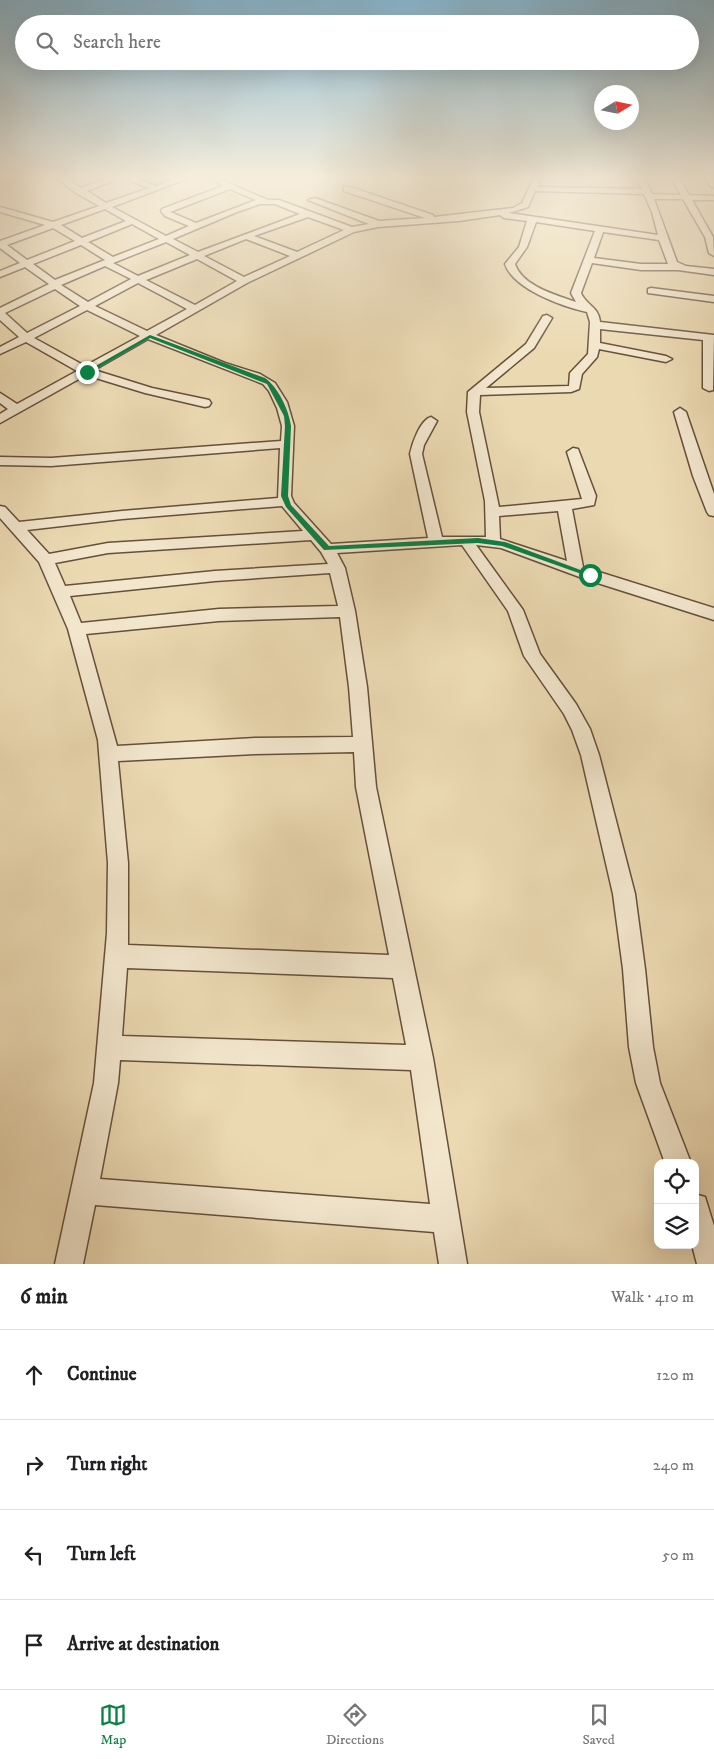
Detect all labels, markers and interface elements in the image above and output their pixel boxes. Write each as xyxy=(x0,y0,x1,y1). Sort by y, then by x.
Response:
search box xyxy=(15,15,699,70)
icon: search xyxy=(33,29,61,57)
text: Search here xyxy=(73,31,161,54)
north arrow xyxy=(594,85,639,130)
route end xyxy=(76,361,99,384)
route start xyxy=(579,564,602,587)
map controls xyxy=(654,1159,699,1249)
button: locate xyxy=(654,1159,699,1204)
button: layers xyxy=(654,1204,699,1249)
text: 6 min xyxy=(20,1284,68,1310)
text: Walk · 410 m xyxy=(611,1287,694,1307)
icon: ahead xyxy=(20,1361,48,1389)
text: Continue xyxy=(67,1363,137,1386)
text: 120 m xyxy=(656,1365,694,1385)
icon: right xyxy=(20,1451,48,1479)
text: Turn right xyxy=(67,1453,147,1476)
text: 240 m xyxy=(653,1455,694,1475)
icon: left xyxy=(20,1541,48,1569)
text: Turn left xyxy=(67,1543,136,1566)
text: 50 m xyxy=(662,1545,694,1565)
icon: arrive xyxy=(20,1631,48,1659)
text: Arrive at destination xyxy=(67,1633,219,1656)
tab: Map xyxy=(99,1701,127,1749)
tab: Directions xyxy=(326,1701,384,1749)
tab: Saved xyxy=(583,1701,615,1749)

